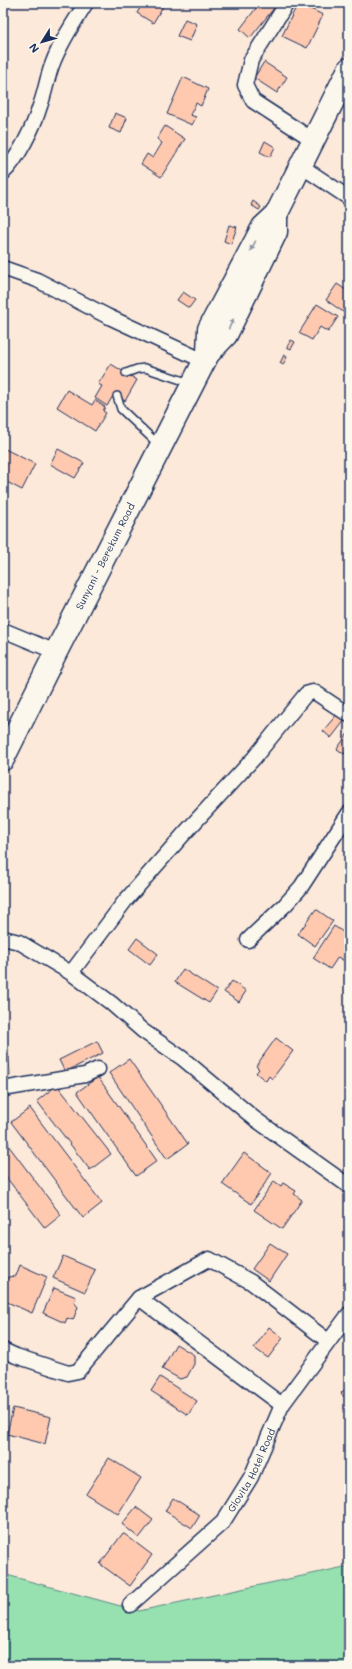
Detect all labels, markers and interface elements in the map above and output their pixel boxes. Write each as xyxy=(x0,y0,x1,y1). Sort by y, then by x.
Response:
north arrow xyxy=(22,22,62,62)
text: N xyxy=(25,40,42,56)
one-way arrow xyxy=(250,240,256,252)
one-way arrow xyxy=(228,318,234,329)
street label: Sunyani - Berekum Road xyxy=(72,500,138,612)
street label: Glovita Hotel Road xyxy=(224,1426,278,1515)

